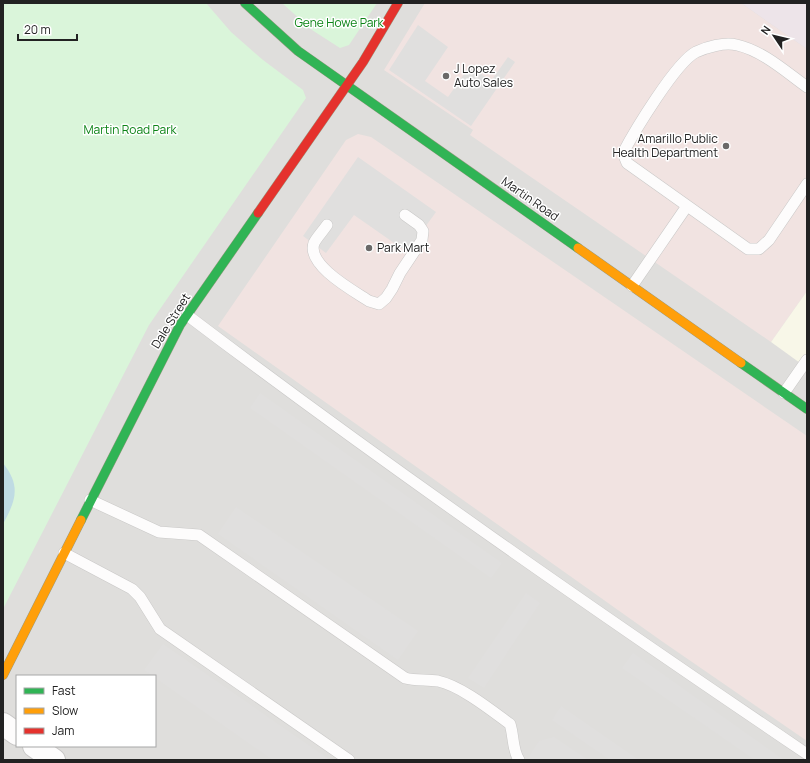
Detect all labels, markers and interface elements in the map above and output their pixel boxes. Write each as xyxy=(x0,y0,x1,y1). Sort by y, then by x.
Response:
park label: Gene Howe Park xyxy=(294,14,385,31)
scale bar xyxy=(18,16,77,42)
north arrow xyxy=(754,16,794,56)
text: 20 m xyxy=(24,21,51,38)
text: N xyxy=(757,22,774,38)
place label: J Lopez Auto Sales xyxy=(454,60,513,91)
marker: J Lopez Auto Sales xyxy=(441,71,451,81)
park label: Martin Road Park xyxy=(84,121,178,138)
place label: Amarillo Public Health Department xyxy=(612,130,718,161)
marker: Amarillo Public Health Department xyxy=(721,141,731,151)
street label: Martin Road xyxy=(498,173,562,225)
place label: Park Mart xyxy=(377,239,429,256)
marker: Park Mart xyxy=(364,243,374,253)
street label: Dale Street xyxy=(147,290,194,352)
legend xyxy=(16,675,156,747)
text: Fast xyxy=(52,682,76,699)
text: Slow xyxy=(52,702,78,719)
text: Jam xyxy=(52,722,74,739)

